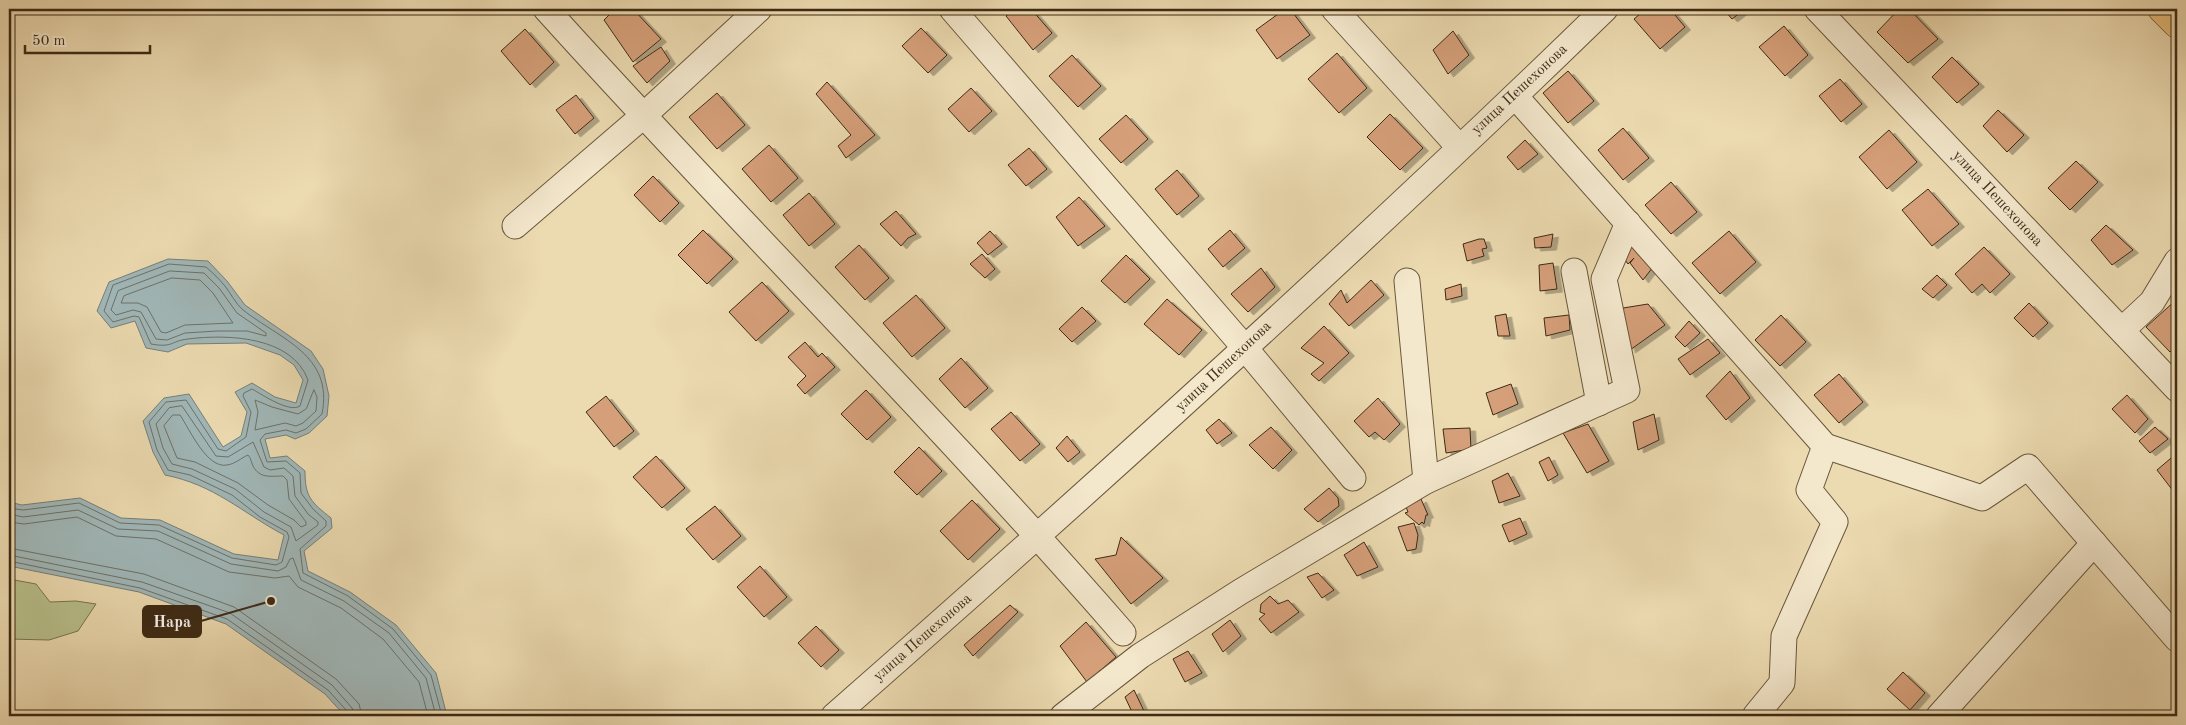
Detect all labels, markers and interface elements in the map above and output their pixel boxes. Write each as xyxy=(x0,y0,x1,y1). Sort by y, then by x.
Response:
scale bar xyxy=(25,22,150,54)
text: 50 m xyxy=(32,34,66,49)
street label: улица Пешехонова xyxy=(1469,42,1571,138)
street label: улица Пешехонова xyxy=(1949,148,2045,250)
street label: улица Пешехонова xyxy=(1173,319,1275,415)
street label: улица Пешехонова xyxy=(871,591,975,685)
callout: Нара xyxy=(143,606,201,637)
text: Нара xyxy=(153,615,191,631)

